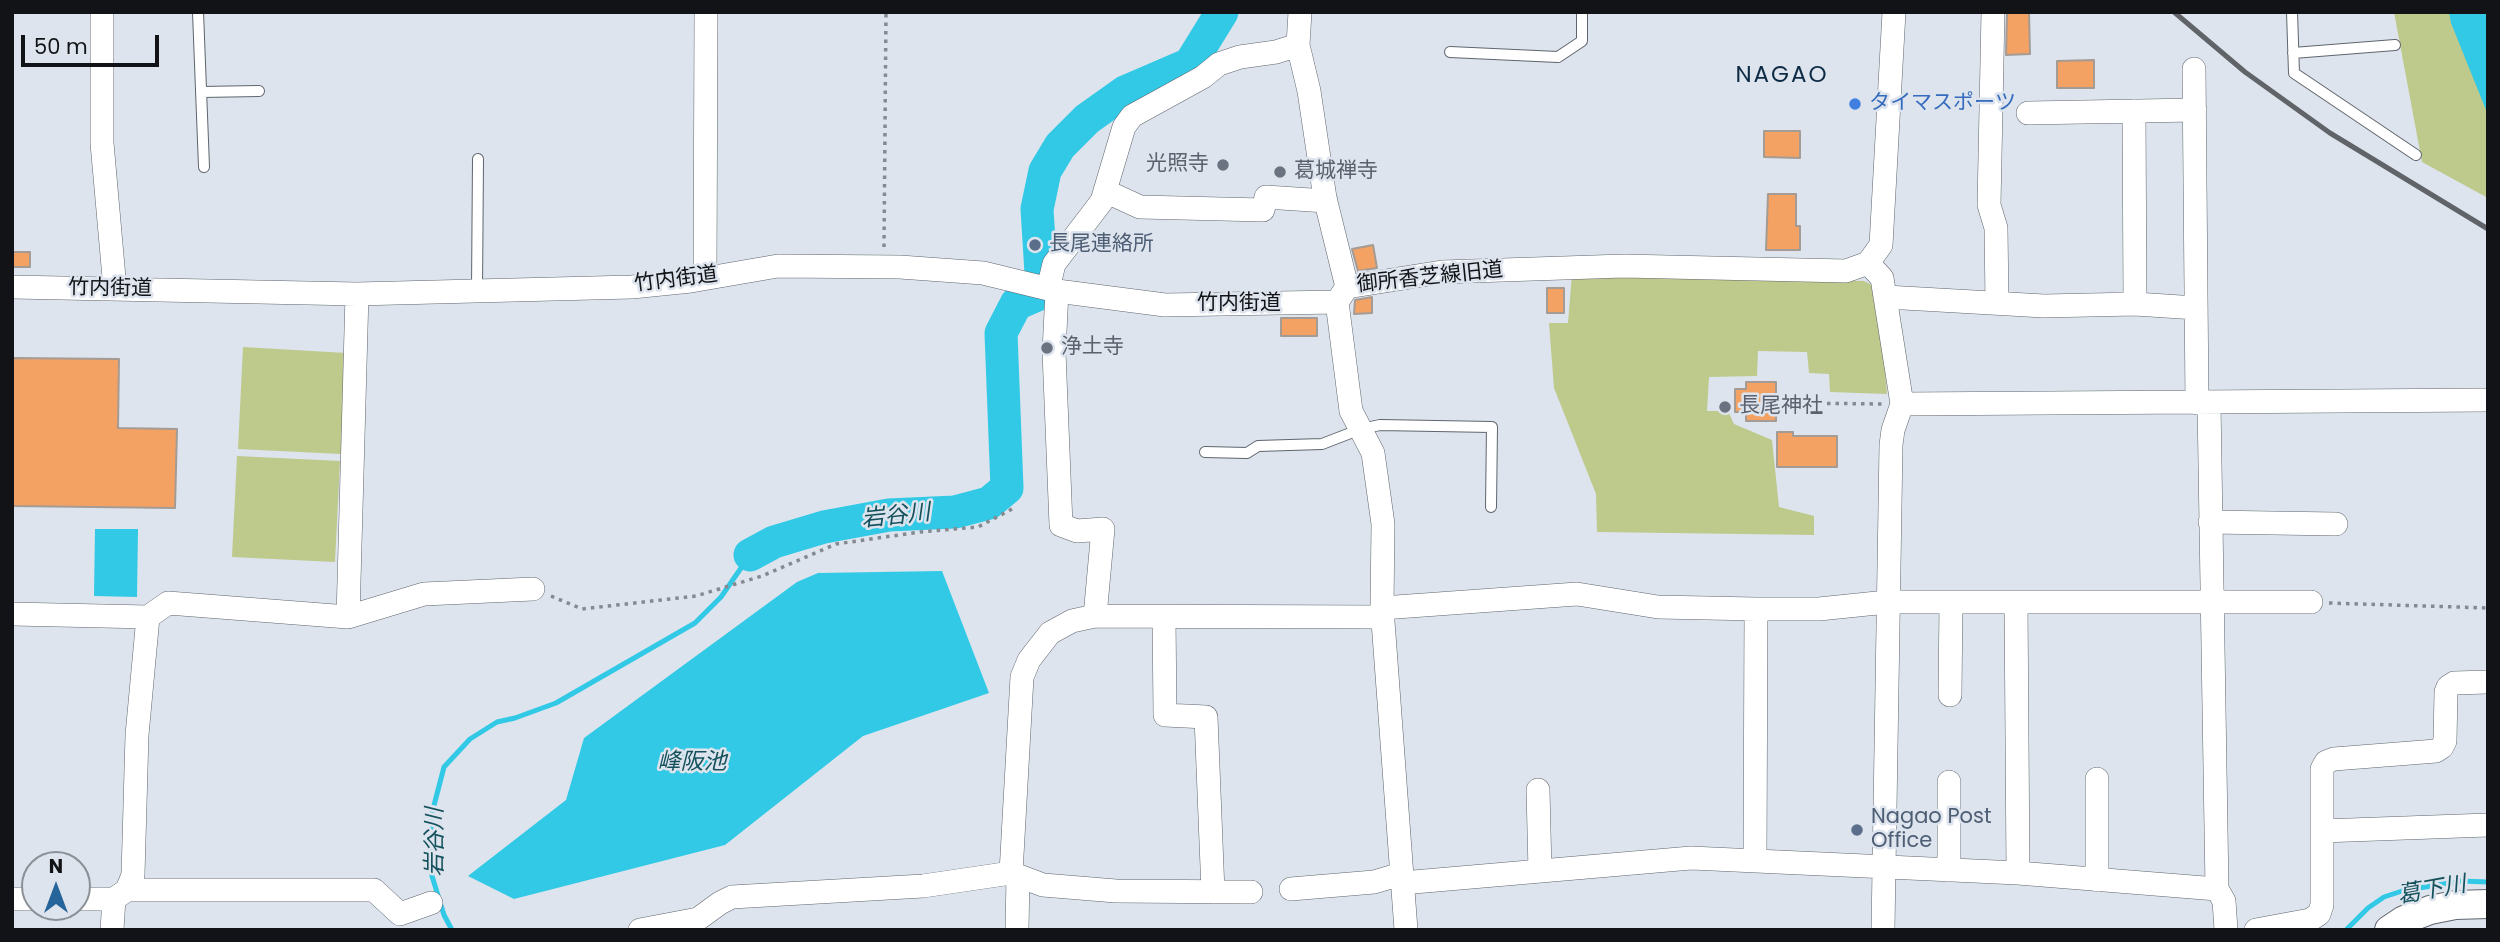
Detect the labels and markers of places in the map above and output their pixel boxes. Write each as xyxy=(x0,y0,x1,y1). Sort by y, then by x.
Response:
place label: タイマスポーツ xyxy=(1869,91,2016,117)
marker: タイマスポーツ xyxy=(1847,96,1863,112)
place label: 光照寺 xyxy=(1146,152,1209,178)
marker: 光照寺 xyxy=(1215,157,1231,173)
place label: 葛城禅寺 xyxy=(1294,159,1378,185)
marker: 葛城禅寺 xyxy=(1272,164,1288,180)
place label: 長尾連絡所 xyxy=(1049,232,1154,258)
marker: 長尾連絡所 xyxy=(1027,237,1043,253)
place label: 浄土寺 xyxy=(1061,335,1124,361)
marker: 浄土寺 xyxy=(1039,340,1055,356)
place label: 長尾神社 xyxy=(1739,394,1823,420)
marker: 長尾神社 xyxy=(1717,399,1733,415)
place label: Nagao Post Office xyxy=(1871,805,1992,855)
marker: Nagao Post Office xyxy=(1849,822,1865,838)

